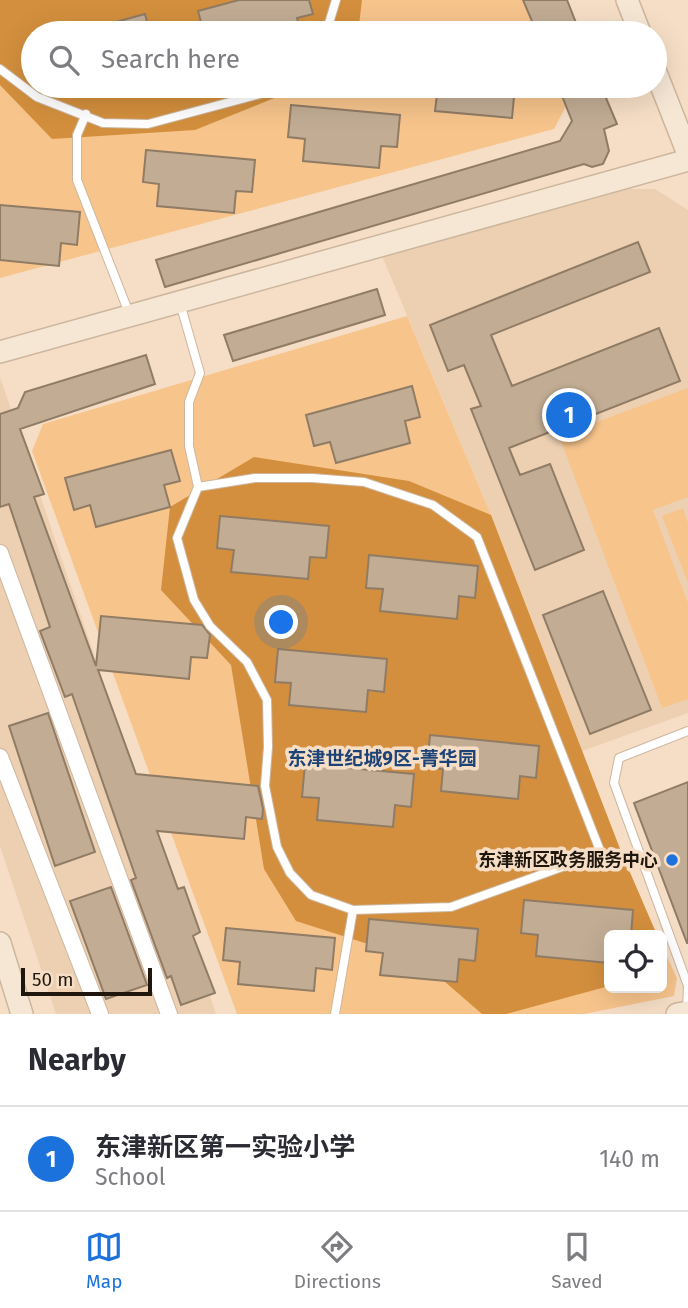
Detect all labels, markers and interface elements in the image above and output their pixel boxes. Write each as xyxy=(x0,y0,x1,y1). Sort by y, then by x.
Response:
search box xyxy=(21,21,667,98)
icon: search xyxy=(45,41,83,79)
text: Search here xyxy=(101,44,240,75)
pin: 1 xyxy=(546,389,592,441)
your location xyxy=(264,605,298,639)
district label: 东津世纪城9区-菁华园 xyxy=(287,747,477,770)
place label: 东津新区政务服务中心 xyxy=(478,849,658,871)
marker: 东津新区政务服务中心 xyxy=(664,852,680,868)
map controls xyxy=(604,930,667,993)
button: locate xyxy=(604,930,667,993)
scale bar xyxy=(21,965,152,997)
text: 50 m xyxy=(32,968,73,991)
text: Nearby xyxy=(28,1042,126,1078)
text: 东津新区第一实验小学 xyxy=(95,1132,355,1163)
text: 1 xyxy=(46,1145,56,1173)
text: 140 m xyxy=(599,1145,660,1173)
text: School xyxy=(95,1163,166,1191)
tab: Map xyxy=(85,1228,123,1293)
tab: Directions xyxy=(294,1228,381,1293)
tab: Saved xyxy=(551,1228,603,1293)

